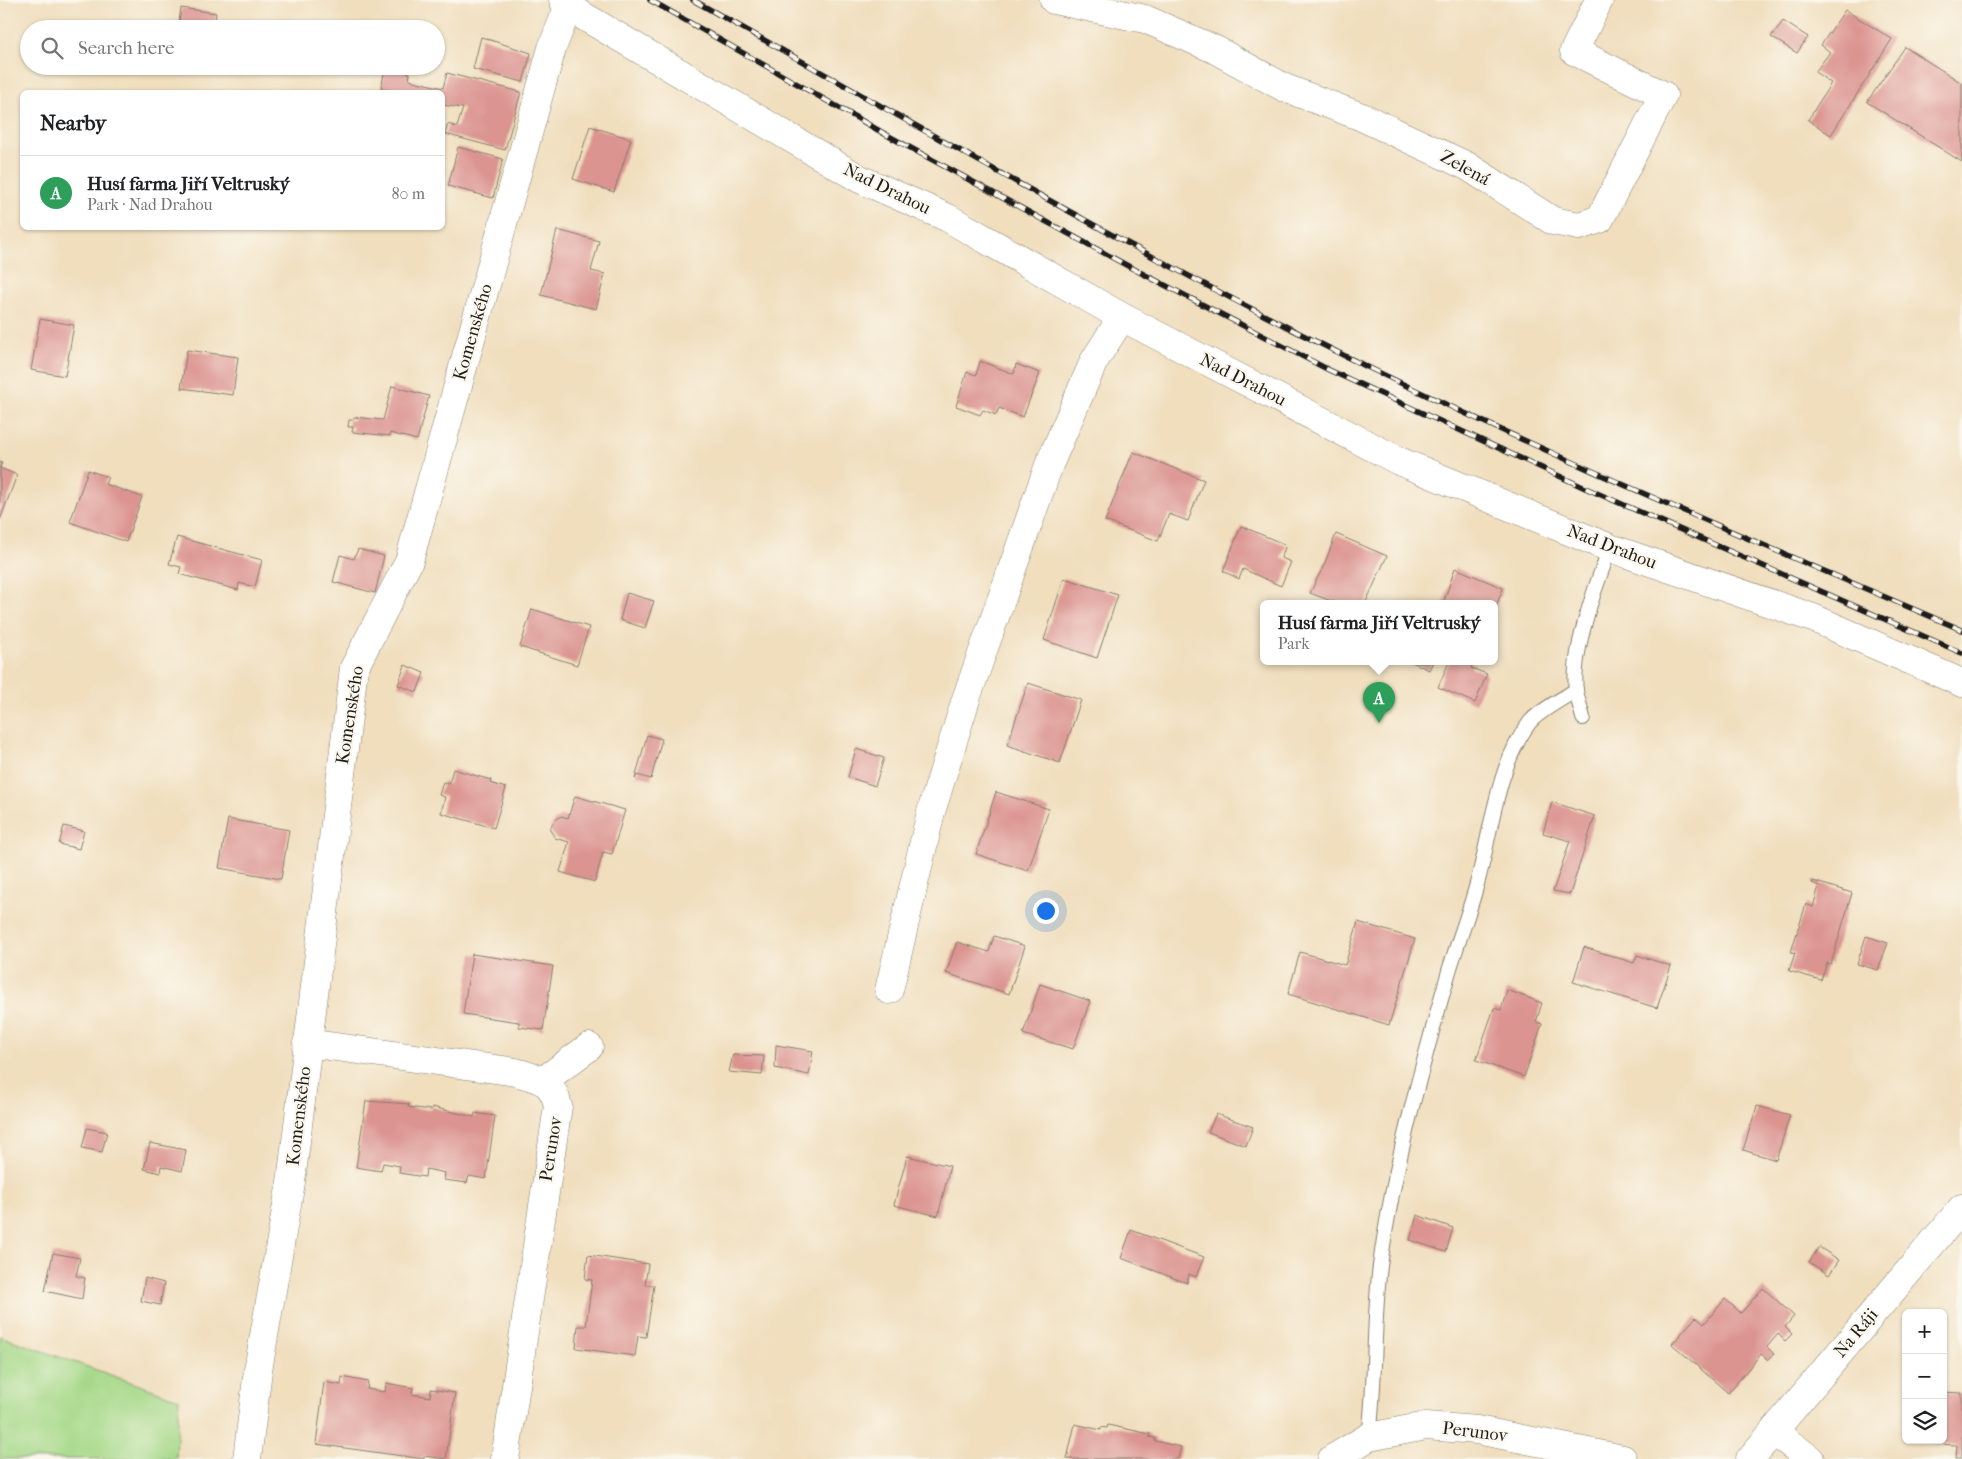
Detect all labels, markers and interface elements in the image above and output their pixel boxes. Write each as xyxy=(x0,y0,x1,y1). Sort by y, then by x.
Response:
search box xyxy=(20,20,445,75)
icon: search xyxy=(38,34,66,62)
text: Search here xyxy=(78,37,174,59)
text: Nearby xyxy=(40,111,106,135)
street label: Zelená xyxy=(1436,146,1494,190)
street label: Nad Drahou xyxy=(840,159,934,219)
text: Husí farma Jiří Veltruský xyxy=(87,173,290,195)
text: A xyxy=(51,184,61,203)
text: 80 m xyxy=(391,184,425,203)
text: Park · Nad Drahou xyxy=(87,195,213,214)
street label: Komenského xyxy=(449,281,497,383)
street label: Nad Drahou xyxy=(1196,349,1290,411)
street label: Nad Drahou xyxy=(1564,520,1660,574)
popup xyxy=(1260,600,1498,665)
text: Husí farma Jiří Veltruský xyxy=(1278,612,1480,634)
text: Park xyxy=(1278,634,1309,653)
street label: Komenského xyxy=(332,664,368,766)
pin: A xyxy=(1363,682,1395,723)
your location xyxy=(1033,898,1059,924)
street label: Komenského xyxy=(283,1065,315,1167)
street label: Perunov xyxy=(536,1114,567,1183)
street label: Na Ráji xyxy=(1830,1304,1883,1362)
map controls xyxy=(1902,1309,1947,1444)
button: + xyxy=(1902,1309,1947,1354)
button: − xyxy=(1902,1354,1947,1399)
button: layers xyxy=(1902,1399,1947,1444)
street label: Perunov xyxy=(1441,1418,1510,1447)

